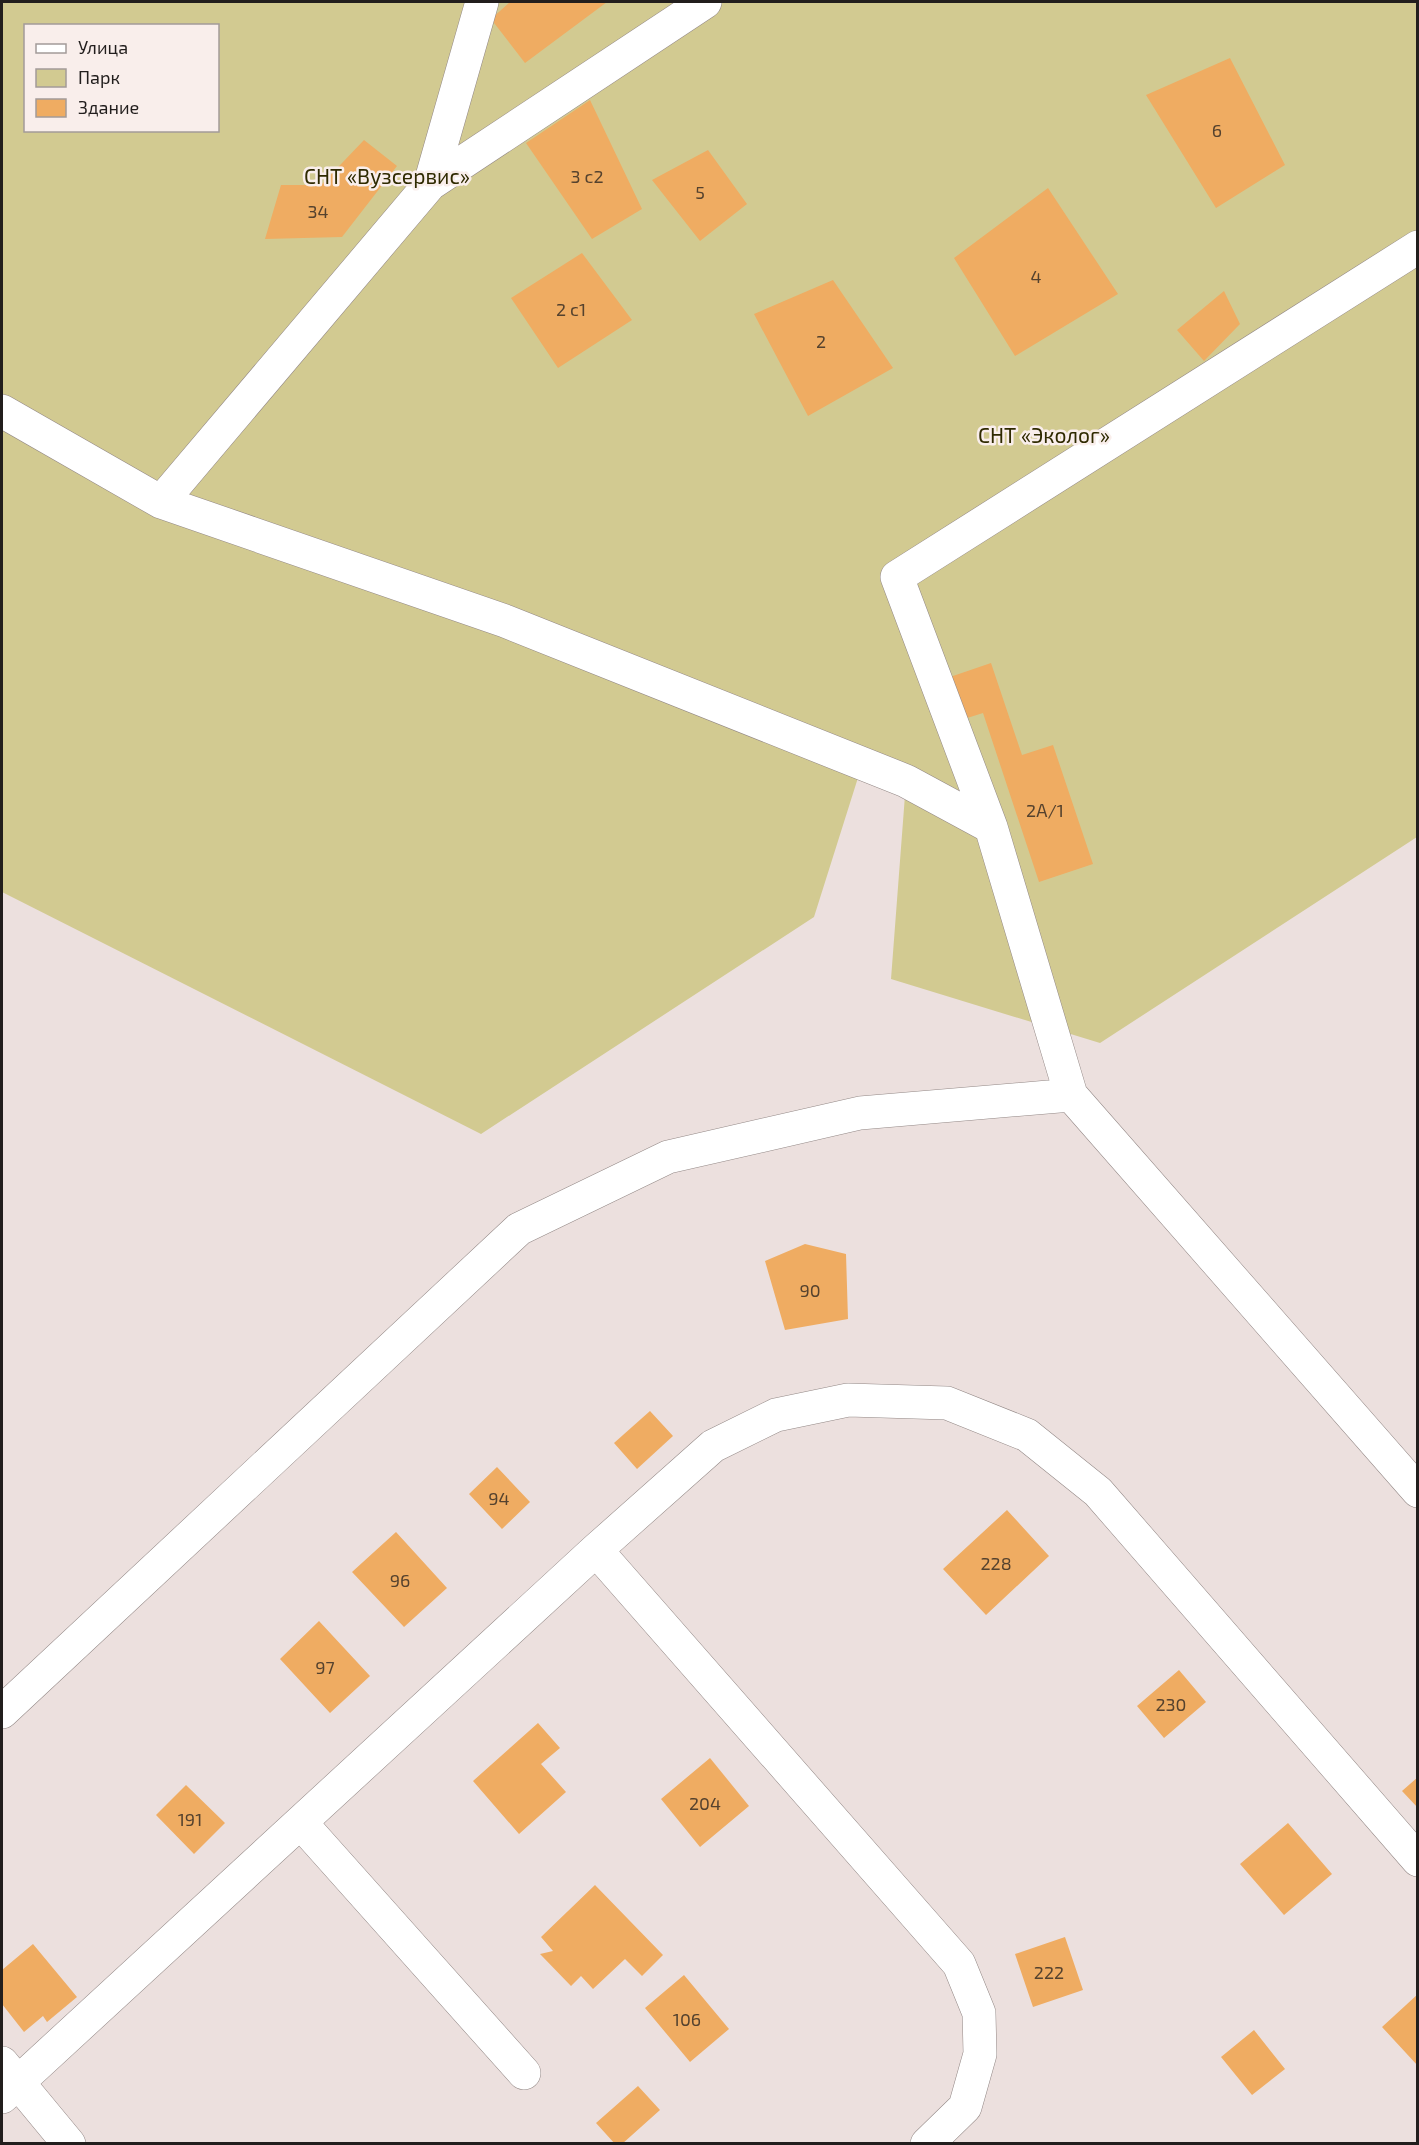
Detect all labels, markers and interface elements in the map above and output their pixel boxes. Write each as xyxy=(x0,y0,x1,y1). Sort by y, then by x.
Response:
legend xyxy=(24,24,219,132)
text: Улица xyxy=(78,36,128,58)
text: Парк xyxy=(78,66,120,88)
text: Здание xyxy=(78,96,139,118)
house number: 6 xyxy=(1212,119,1222,141)
park label: СНТ «Вузсервис» xyxy=(304,163,470,189)
house number: 3 с2 xyxy=(571,165,604,187)
house number: 5 xyxy=(695,181,705,203)
house number: 34 xyxy=(307,200,329,222)
house number: 4 xyxy=(1030,265,1042,287)
house number: 2 с1 xyxy=(556,298,586,320)
house number: 2 xyxy=(816,330,826,352)
park label: СНТ «Эколог» xyxy=(978,422,1110,447)
house number: 2А/1 xyxy=(1026,799,1064,821)
house number: 90 xyxy=(799,1279,821,1301)
house number: 94 xyxy=(488,1487,510,1509)
house number: 228 xyxy=(980,1552,1012,1574)
house number: 96 xyxy=(390,1569,410,1591)
house number: 97 xyxy=(315,1656,335,1678)
house number: 230 xyxy=(1156,1693,1186,1715)
house number: 204 xyxy=(689,1792,721,1814)
house number: 191 xyxy=(178,1808,202,1830)
house number: 222 xyxy=(1034,1961,1064,1983)
house number: 106 xyxy=(673,2008,701,2030)

